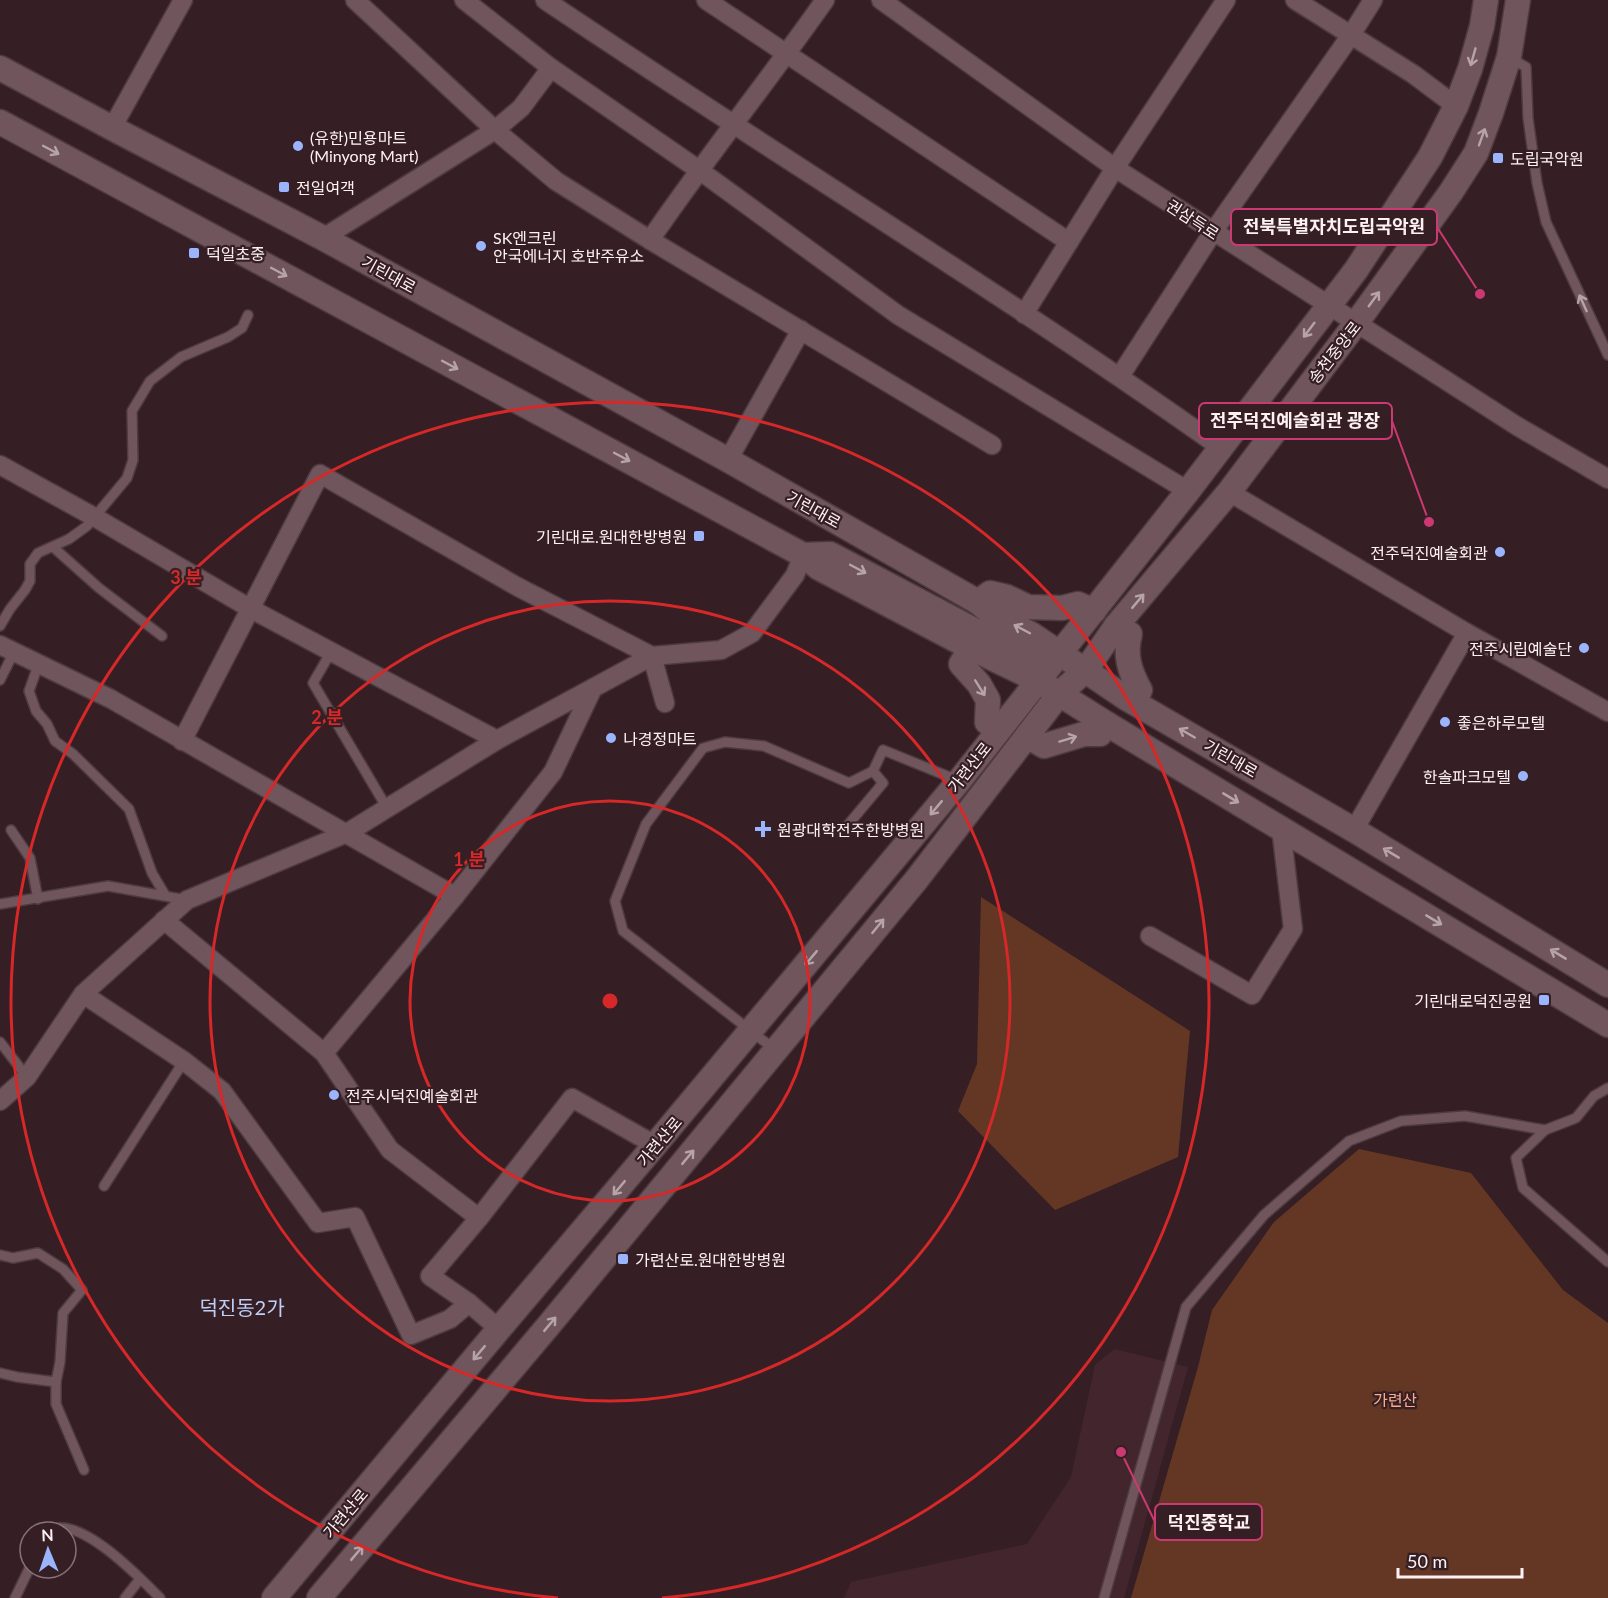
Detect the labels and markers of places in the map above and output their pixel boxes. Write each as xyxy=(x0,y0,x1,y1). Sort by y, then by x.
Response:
place label: (유한)민용마트 (Minyong Mart) xyxy=(310,128,418,165)
marker: (유한)민용마트 (Minyong Mart) xyxy=(291,139,305,153)
place label: 도립국악원 xyxy=(1510,149,1584,168)
marker: 도립국악원 xyxy=(1491,151,1505,165)
place label: 전일여객 xyxy=(296,178,355,197)
marker: 전일여객 xyxy=(277,180,291,194)
callout: 전북특별자치도립국악원 xyxy=(1231,209,1437,245)
place label: SK엔크린 안국에너지 호반주유소 xyxy=(493,228,644,265)
marker: SK엔크린 안국에너지 호반주유소 xyxy=(474,239,488,253)
place label: 덕일초중 xyxy=(206,244,265,263)
marker: 덕일초중 xyxy=(187,246,201,260)
callout: 전주덕진예술회관 광장 xyxy=(1199,403,1392,439)
place label: 기린대로.원대한방병원 xyxy=(536,527,687,546)
marker: 기린대로.원대한방병원 xyxy=(692,529,706,543)
place label: 전주덕진예술회관 xyxy=(1370,543,1488,562)
marker: 전주덕진예술회관 xyxy=(1493,545,1507,559)
place label: 전주시립예술단 xyxy=(1469,639,1572,658)
marker: 전주시립예술단 xyxy=(1577,641,1591,655)
place label: 좋은하루모텔 xyxy=(1457,713,1545,732)
marker: 좋은하루모텔 xyxy=(1438,715,1452,729)
place label: 나경정마트 xyxy=(623,729,697,748)
marker: 나경정마트 xyxy=(604,731,618,745)
place label: 한솔파크모텔 xyxy=(1423,767,1511,786)
marker: 한솔파크모텔 xyxy=(1516,769,1530,783)
marker: 원광대학전주한방병원 xyxy=(754,820,772,838)
place label: 원광대학전주한방병원 xyxy=(777,820,924,839)
centre of rings xyxy=(600,991,620,1011)
place label: 기린대로덕진공원 xyxy=(1414,991,1532,1010)
marker: 기린대로덕진공원 xyxy=(1537,993,1551,1007)
place label: 전주시덕진예술회관 xyxy=(346,1086,479,1105)
marker: 전주시덕진예술회관 xyxy=(327,1088,341,1102)
place label: 가련산로.원대한방병원 xyxy=(635,1250,786,1269)
marker: 가련산로.원대한방병원 xyxy=(616,1252,630,1266)
callout: 덕진중학교 xyxy=(1155,1504,1262,1540)

